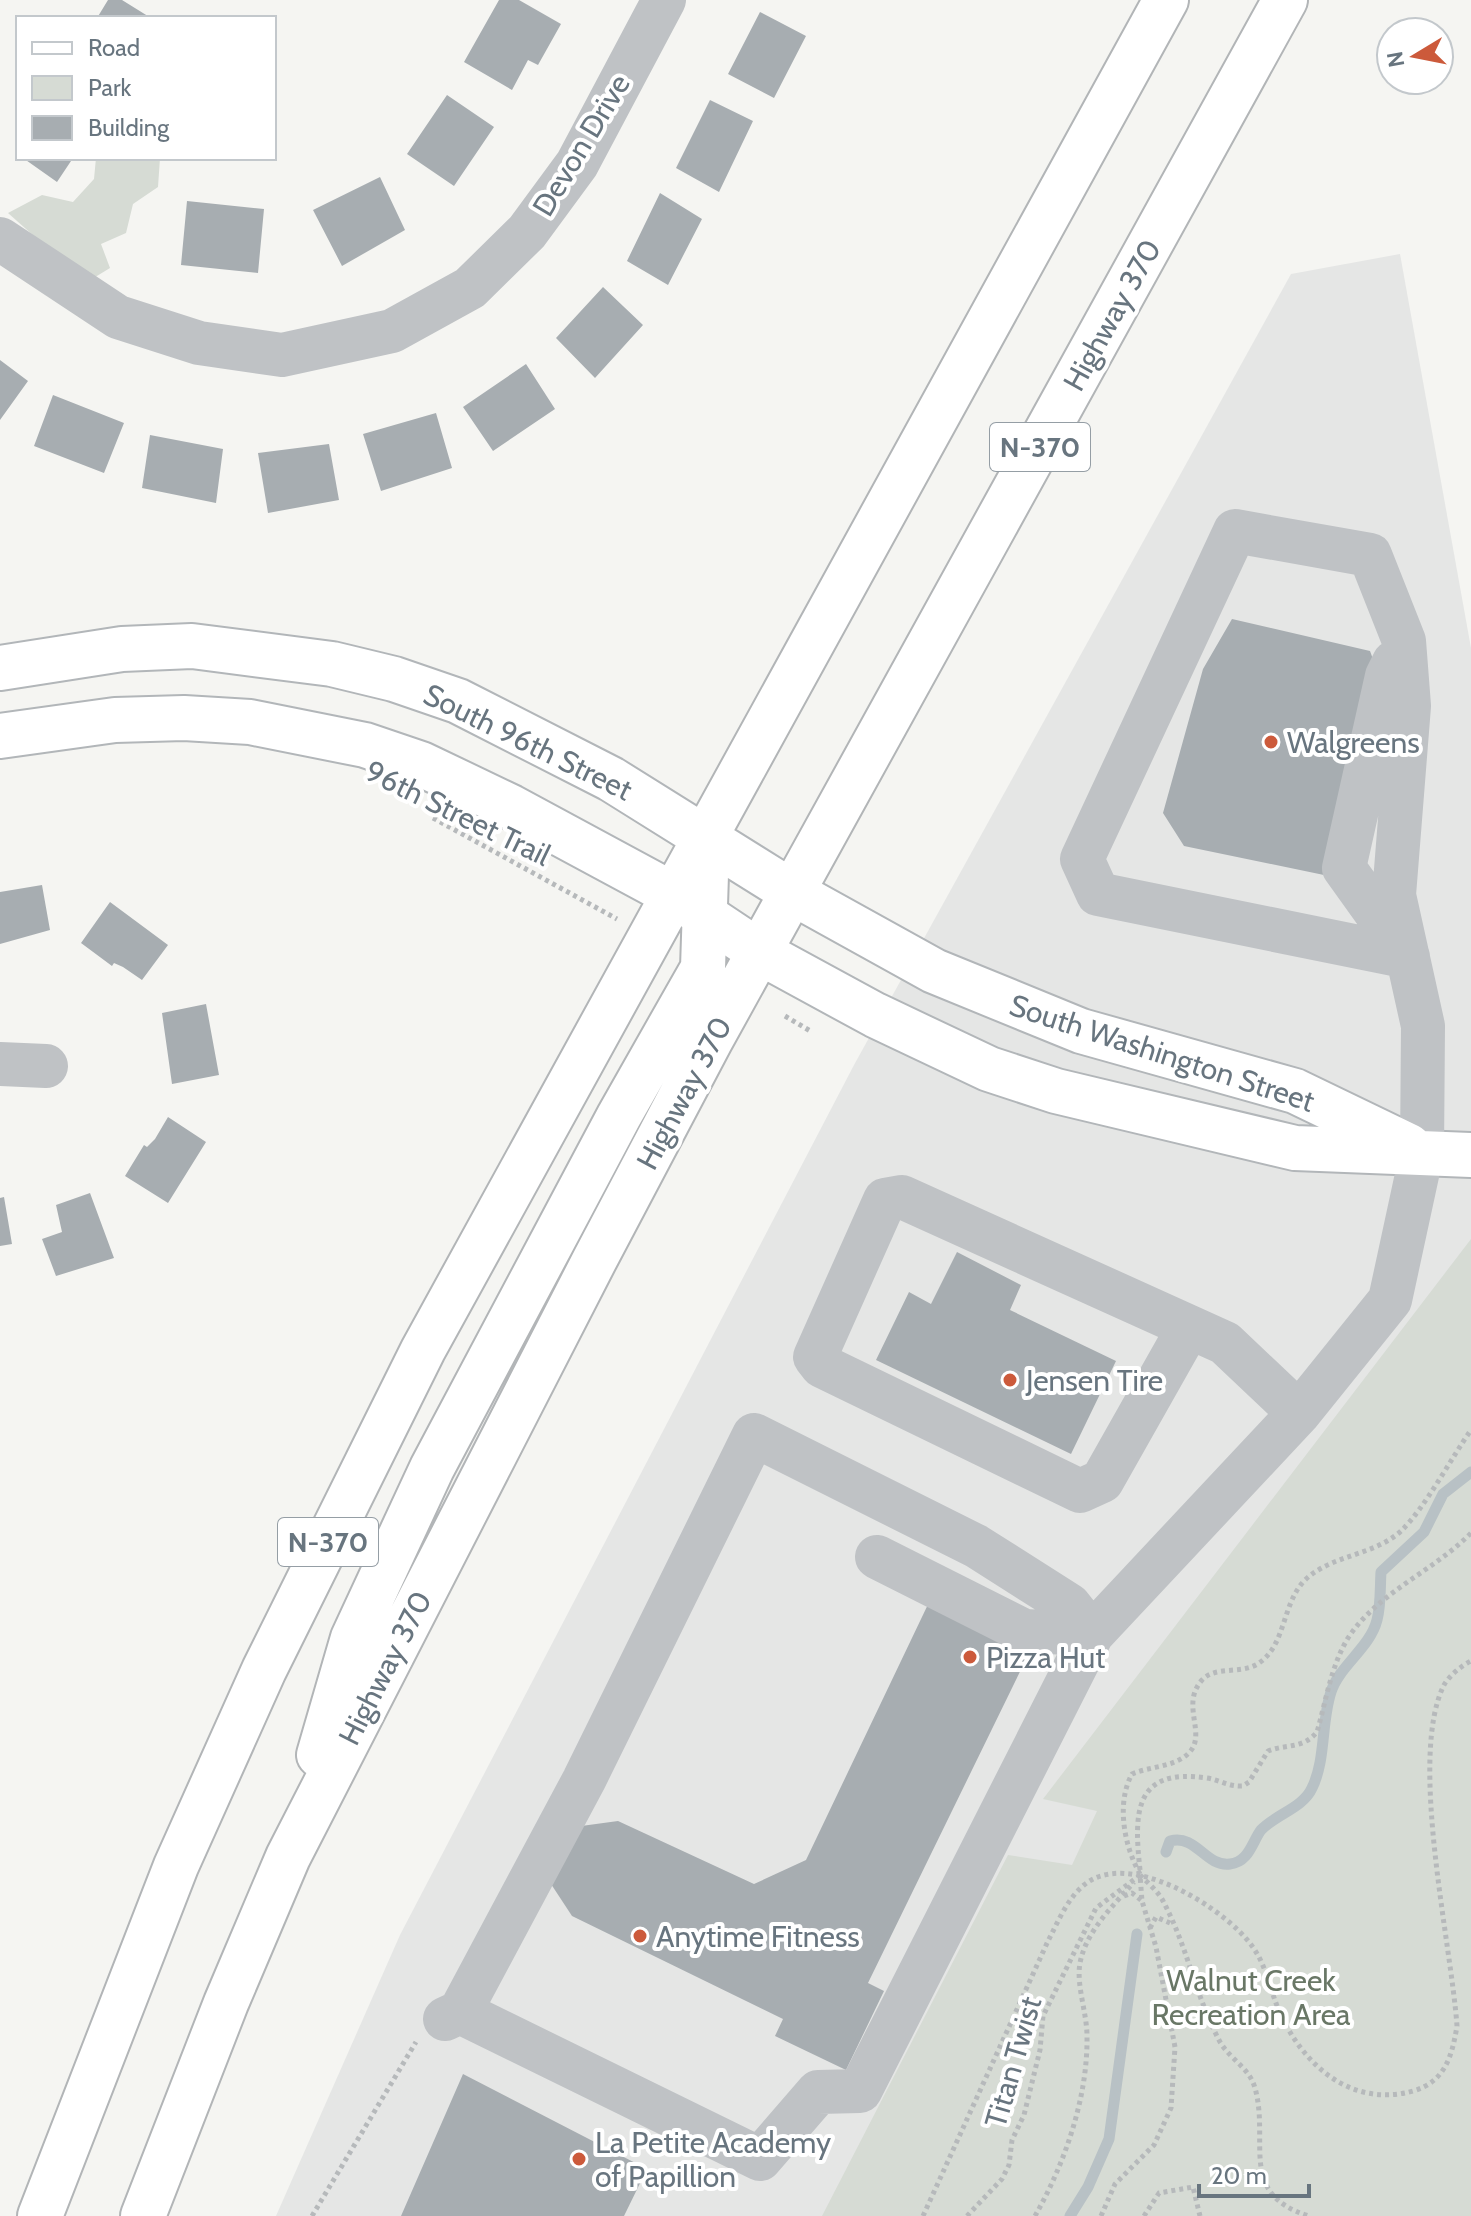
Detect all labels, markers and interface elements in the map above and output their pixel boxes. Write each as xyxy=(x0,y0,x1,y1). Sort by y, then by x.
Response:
legend xyxy=(16,16,276,160)
north arrow xyxy=(1375,16,1455,96)
text: Road xyxy=(88,33,140,62)
text: N xyxy=(1381,49,1410,69)
street label: Devon Drive xyxy=(524,67,638,223)
text: Park xyxy=(88,73,131,102)
text: Building xyxy=(88,113,170,142)
street label: Highway 370 xyxy=(1055,233,1169,397)
road number: N-370 xyxy=(990,423,1090,471)
street label: South 96th Street xyxy=(418,676,638,808)
place label: Walgreens xyxy=(1287,724,1420,761)
marker: Walgreens xyxy=(1262,733,1280,751)
street label: 96th Street Trail xyxy=(359,752,557,874)
street label: South Washington Street xyxy=(1005,986,1319,1120)
street label: Highway 370 xyxy=(628,1010,740,1176)
place label: Jensen Tire xyxy=(1025,1362,1163,1399)
marker: Jensen Tire xyxy=(1001,1371,1019,1389)
road number: N-370 xyxy=(278,1518,378,1566)
street label: Highway 370 xyxy=(330,1585,440,1751)
place label: Pizza Hut xyxy=(986,1639,1105,1676)
marker: Pizza Hut xyxy=(961,1648,979,1666)
place label: Anytime Fitness xyxy=(656,1918,860,1955)
marker: Anytime Fitness xyxy=(631,1927,649,1945)
park label: Walnut Creek Recreation Area xyxy=(1152,1962,1351,2033)
street label: Titan Twist xyxy=(977,1992,1049,2132)
place label: La Petite Academy of Papillion xyxy=(595,2124,831,2195)
scale bar xyxy=(1199,2148,1309,2198)
marker: La Petite Academy of Papillion xyxy=(570,2150,588,2168)
text: 20 m xyxy=(1211,2161,1267,2190)

